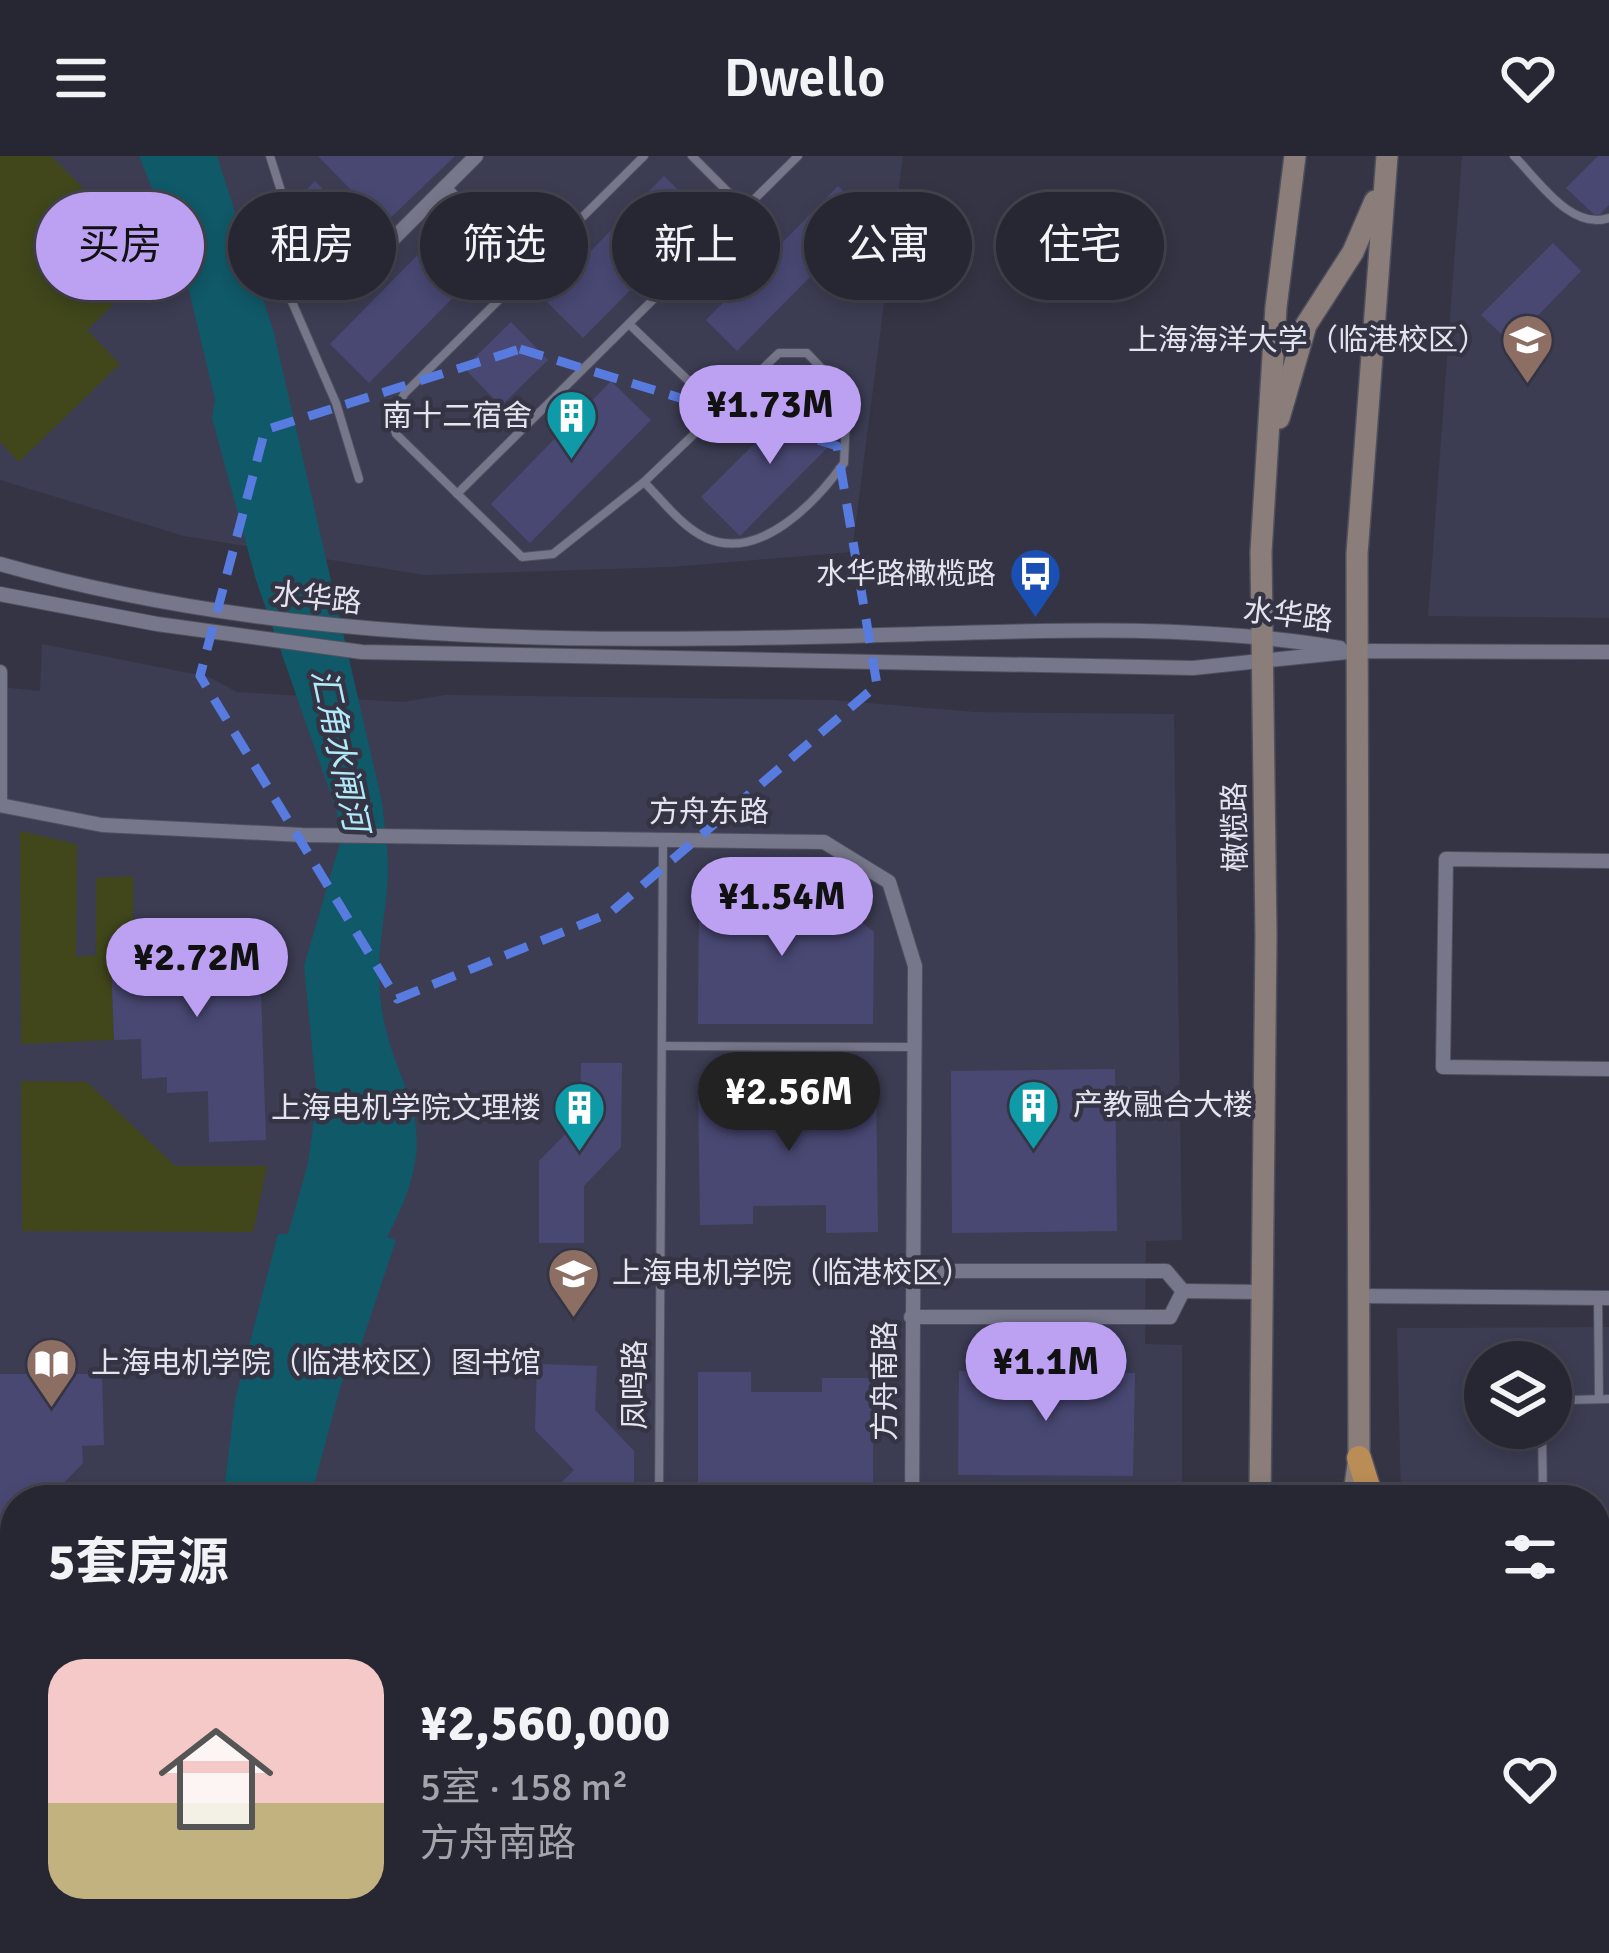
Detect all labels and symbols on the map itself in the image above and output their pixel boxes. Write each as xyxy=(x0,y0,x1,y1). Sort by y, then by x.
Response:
school or university icon: 上海海洋大学（临港校区） xyxy=(1499,312,1555,386)
place label: 上海海洋大学（临港校区） xyxy=(1128,322,1488,359)
pin: ¥1.73M xyxy=(672,365,868,467)
building icon: 南十二宿舍 xyxy=(543,388,599,462)
place label: 南十二宿舍 xyxy=(382,398,532,435)
bus stop icon: 水华路橄榄路 xyxy=(1007,546,1063,620)
place label: 水华路橄榄路 xyxy=(816,556,996,593)
street label: 水华路 xyxy=(270,575,364,622)
street label: 水华路 xyxy=(1241,592,1335,639)
water label: 汇角水闸河 xyxy=(302,665,378,841)
street label: 橄榄路 xyxy=(1216,782,1255,872)
street label: 方舟东路 xyxy=(649,794,769,831)
pin: ¥1.54M xyxy=(684,857,880,959)
pin: ¥2.72M xyxy=(99,918,295,1020)
pin: ¥2.56M xyxy=(691,1052,887,1154)
building icon: 产教融合大楼 xyxy=(1006,1077,1062,1151)
building icon: 上海电机学院文理楼 xyxy=(552,1080,608,1154)
place label: 产教融合大楼 xyxy=(1073,1087,1253,1124)
place label: 上海电机学院文理楼 xyxy=(271,1090,541,1127)
school or university icon: 上海电机学院（临港校区） xyxy=(545,1245,601,1319)
place label: 上海电机学院（临港校区） xyxy=(612,1255,972,1292)
street label: 方舟南路 xyxy=(867,1321,904,1441)
pin: ¥1.1M xyxy=(962,1322,1130,1424)
library icon: 上海电机学院（临港校区）图书馆 xyxy=(24,1335,80,1409)
street label: 凤鸣路 xyxy=(617,1340,654,1430)
place label: 上海电机学院（临港校区）图书馆 xyxy=(91,1345,541,1382)

